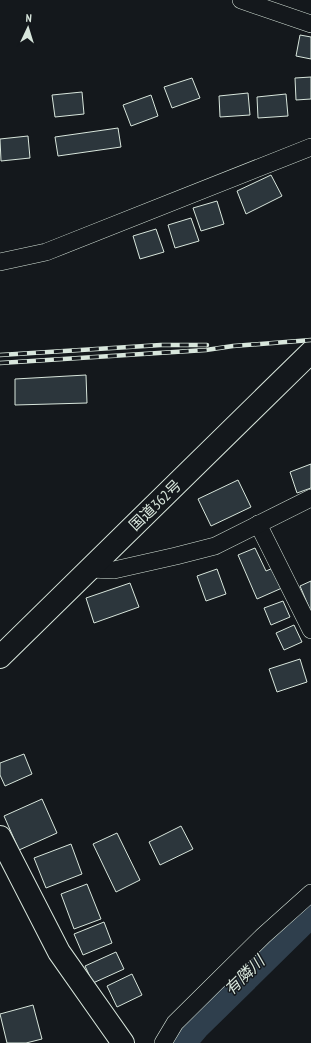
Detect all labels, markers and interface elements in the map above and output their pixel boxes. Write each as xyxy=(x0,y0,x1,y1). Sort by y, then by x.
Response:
north arrow xyxy=(8,8,48,48)
text: N xyxy=(25,11,32,25)
street label: 国道362号 xyxy=(125,475,185,535)
water label: 有隣川 xyxy=(220,950,270,999)

